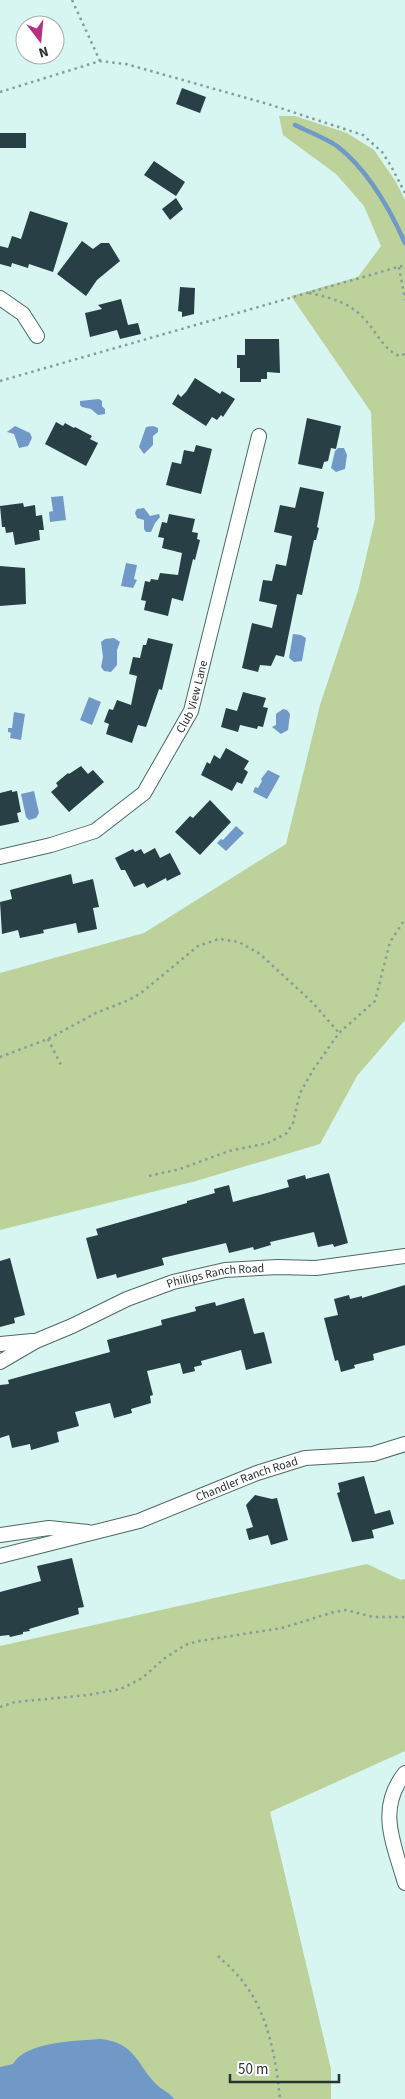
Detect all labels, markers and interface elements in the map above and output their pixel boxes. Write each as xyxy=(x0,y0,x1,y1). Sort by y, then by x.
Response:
north arrow xyxy=(15,15,65,65)
text: N xyxy=(36,41,51,62)
street label: Club View Lane xyxy=(172,658,212,736)
street label: Phillips Ranch Road xyxy=(164,1259,265,1292)
street label: Chandler Ranch Road xyxy=(193,1452,300,1506)
scale bar xyxy=(230,2052,339,2084)
text: 50 m xyxy=(238,2059,268,2080)

